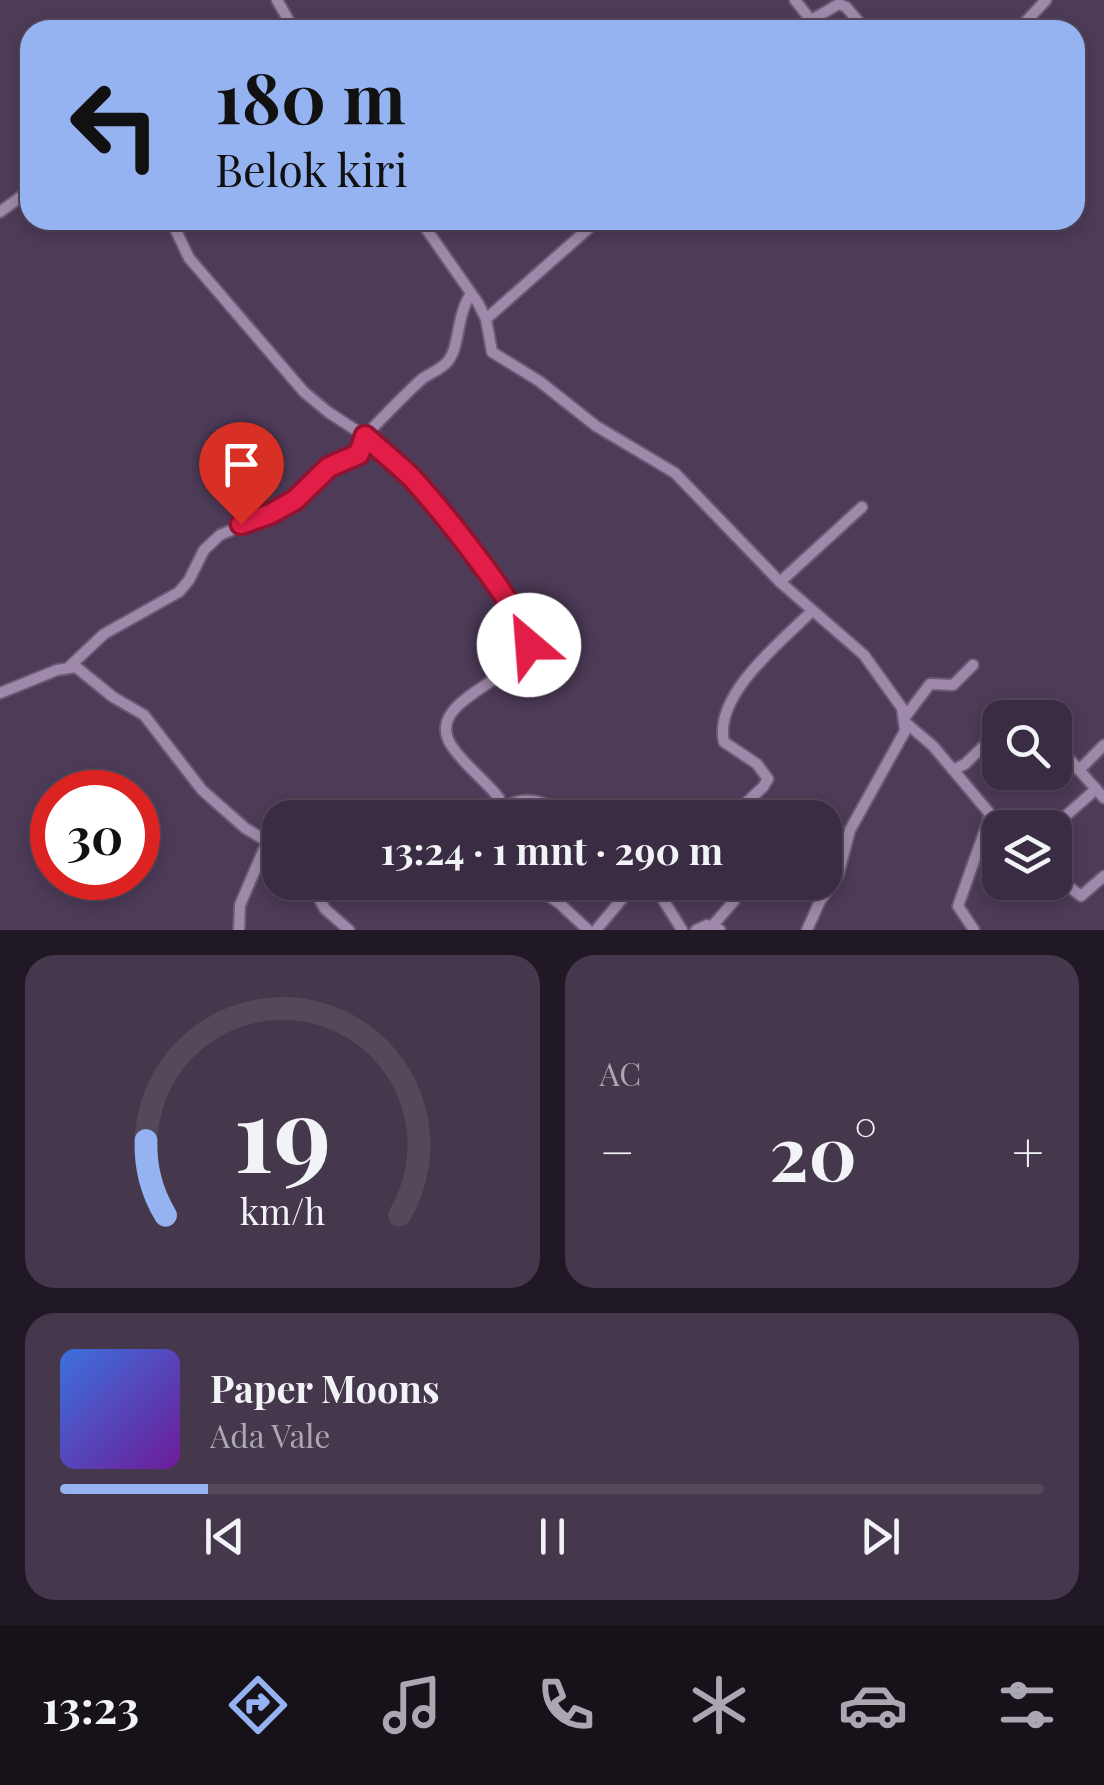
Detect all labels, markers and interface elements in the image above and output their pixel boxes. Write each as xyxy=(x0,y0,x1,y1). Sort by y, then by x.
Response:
text: 180 m xyxy=(215,48,406,142)
icon: left xyxy=(50,60,180,190)
text: Belok kiri xyxy=(215,138,408,198)
pin xyxy=(199,422,284,525)
icon: arrive xyxy=(214,437,269,492)
position arrow xyxy=(477,593,581,697)
map controls xyxy=(982,700,1072,900)
button: search xyxy=(982,700,1072,790)
speed limit sign: 30 xyxy=(30,770,160,900)
button: layers xyxy=(982,810,1072,900)
text: 13:24 · 1 mnt · 290 m xyxy=(381,824,723,875)
text: AC xyxy=(600,1051,641,1094)
text: 19 xyxy=(234,1060,331,1199)
text: 20° xyxy=(769,1100,877,1200)
text: − xyxy=(600,1113,635,1187)
text: + xyxy=(1012,1113,1044,1187)
text: km/h xyxy=(239,1186,325,1234)
text: Paper Moons xyxy=(210,1362,439,1413)
text: Ada Vale xyxy=(210,1413,330,1456)
icon: previous xyxy=(197,1509,252,1564)
icon: pause xyxy=(525,1509,580,1564)
icon: next xyxy=(853,1509,908,1564)
icon: directions xyxy=(223,1670,293,1740)
icon: music xyxy=(377,1670,447,1740)
icon: phone xyxy=(531,1670,601,1740)
icon: climate xyxy=(684,1670,754,1740)
icon: car xyxy=(838,1670,908,1740)
icon: filters xyxy=(992,1670,1062,1740)
text: 13:23 xyxy=(42,1675,139,1735)

